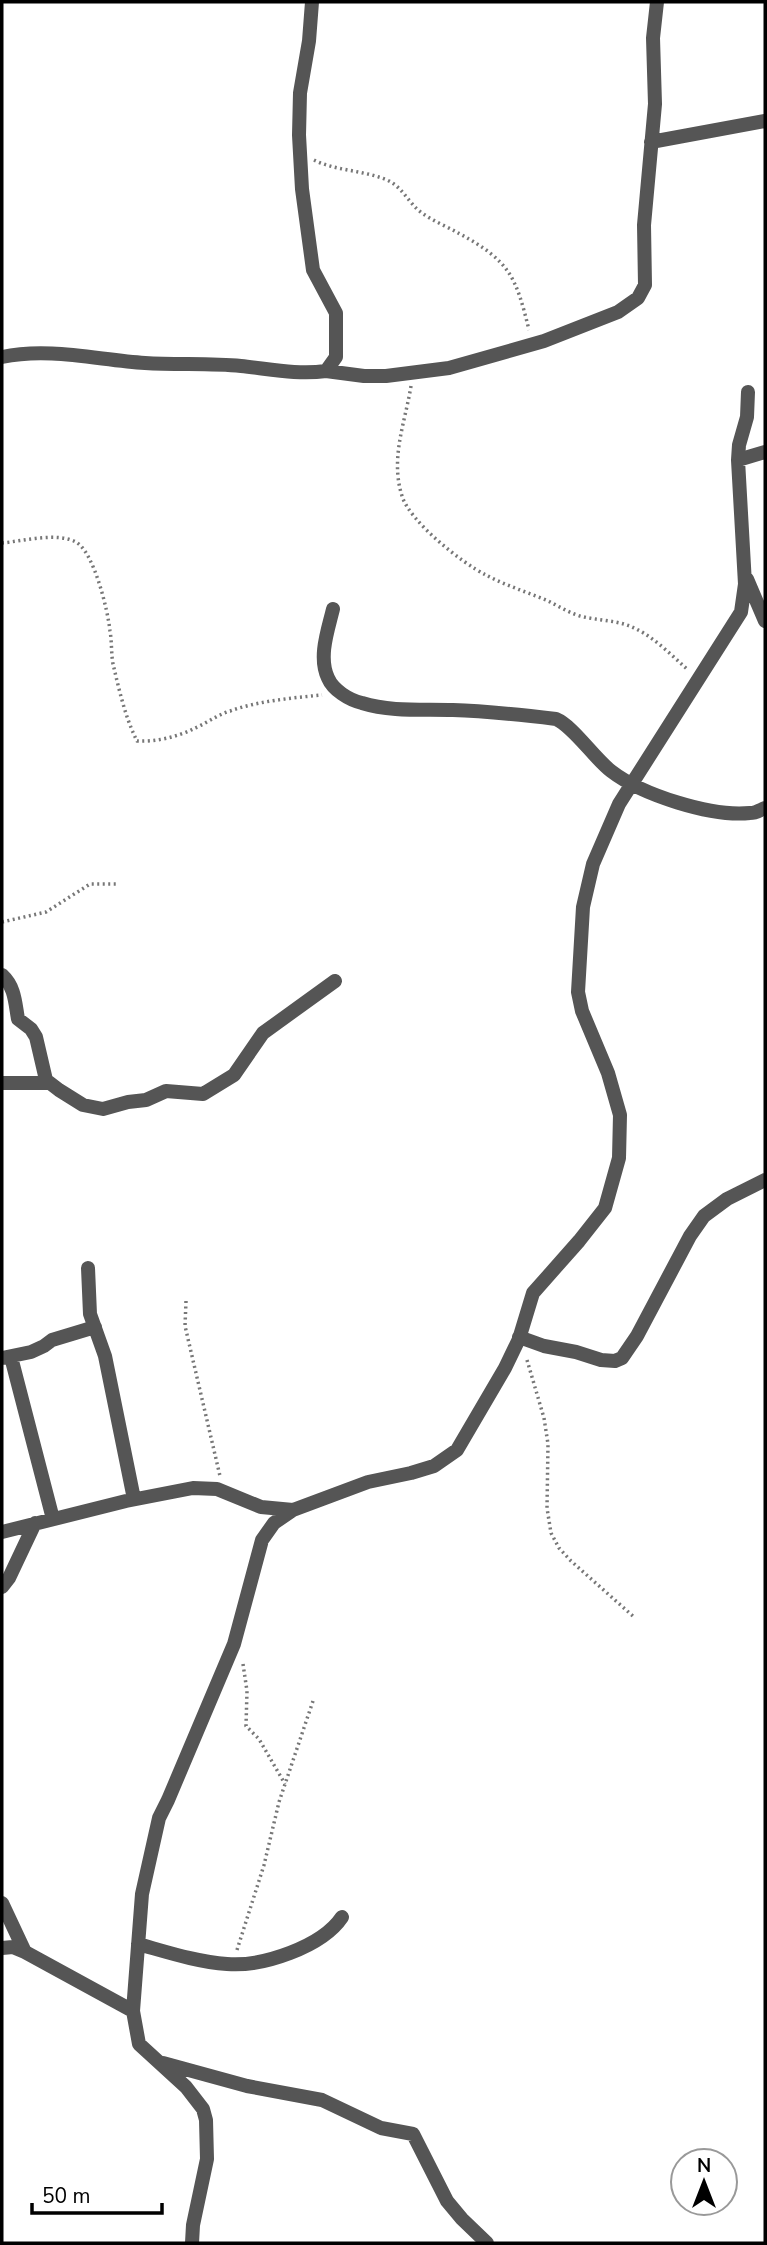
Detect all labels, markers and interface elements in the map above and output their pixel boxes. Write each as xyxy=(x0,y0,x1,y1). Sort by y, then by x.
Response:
north arrow xyxy=(669,2147,739,2217)
text: N xyxy=(697,2153,711,2179)
scale bar xyxy=(32,2172,161,2216)
text: 50 m xyxy=(42,2182,91,2210)

